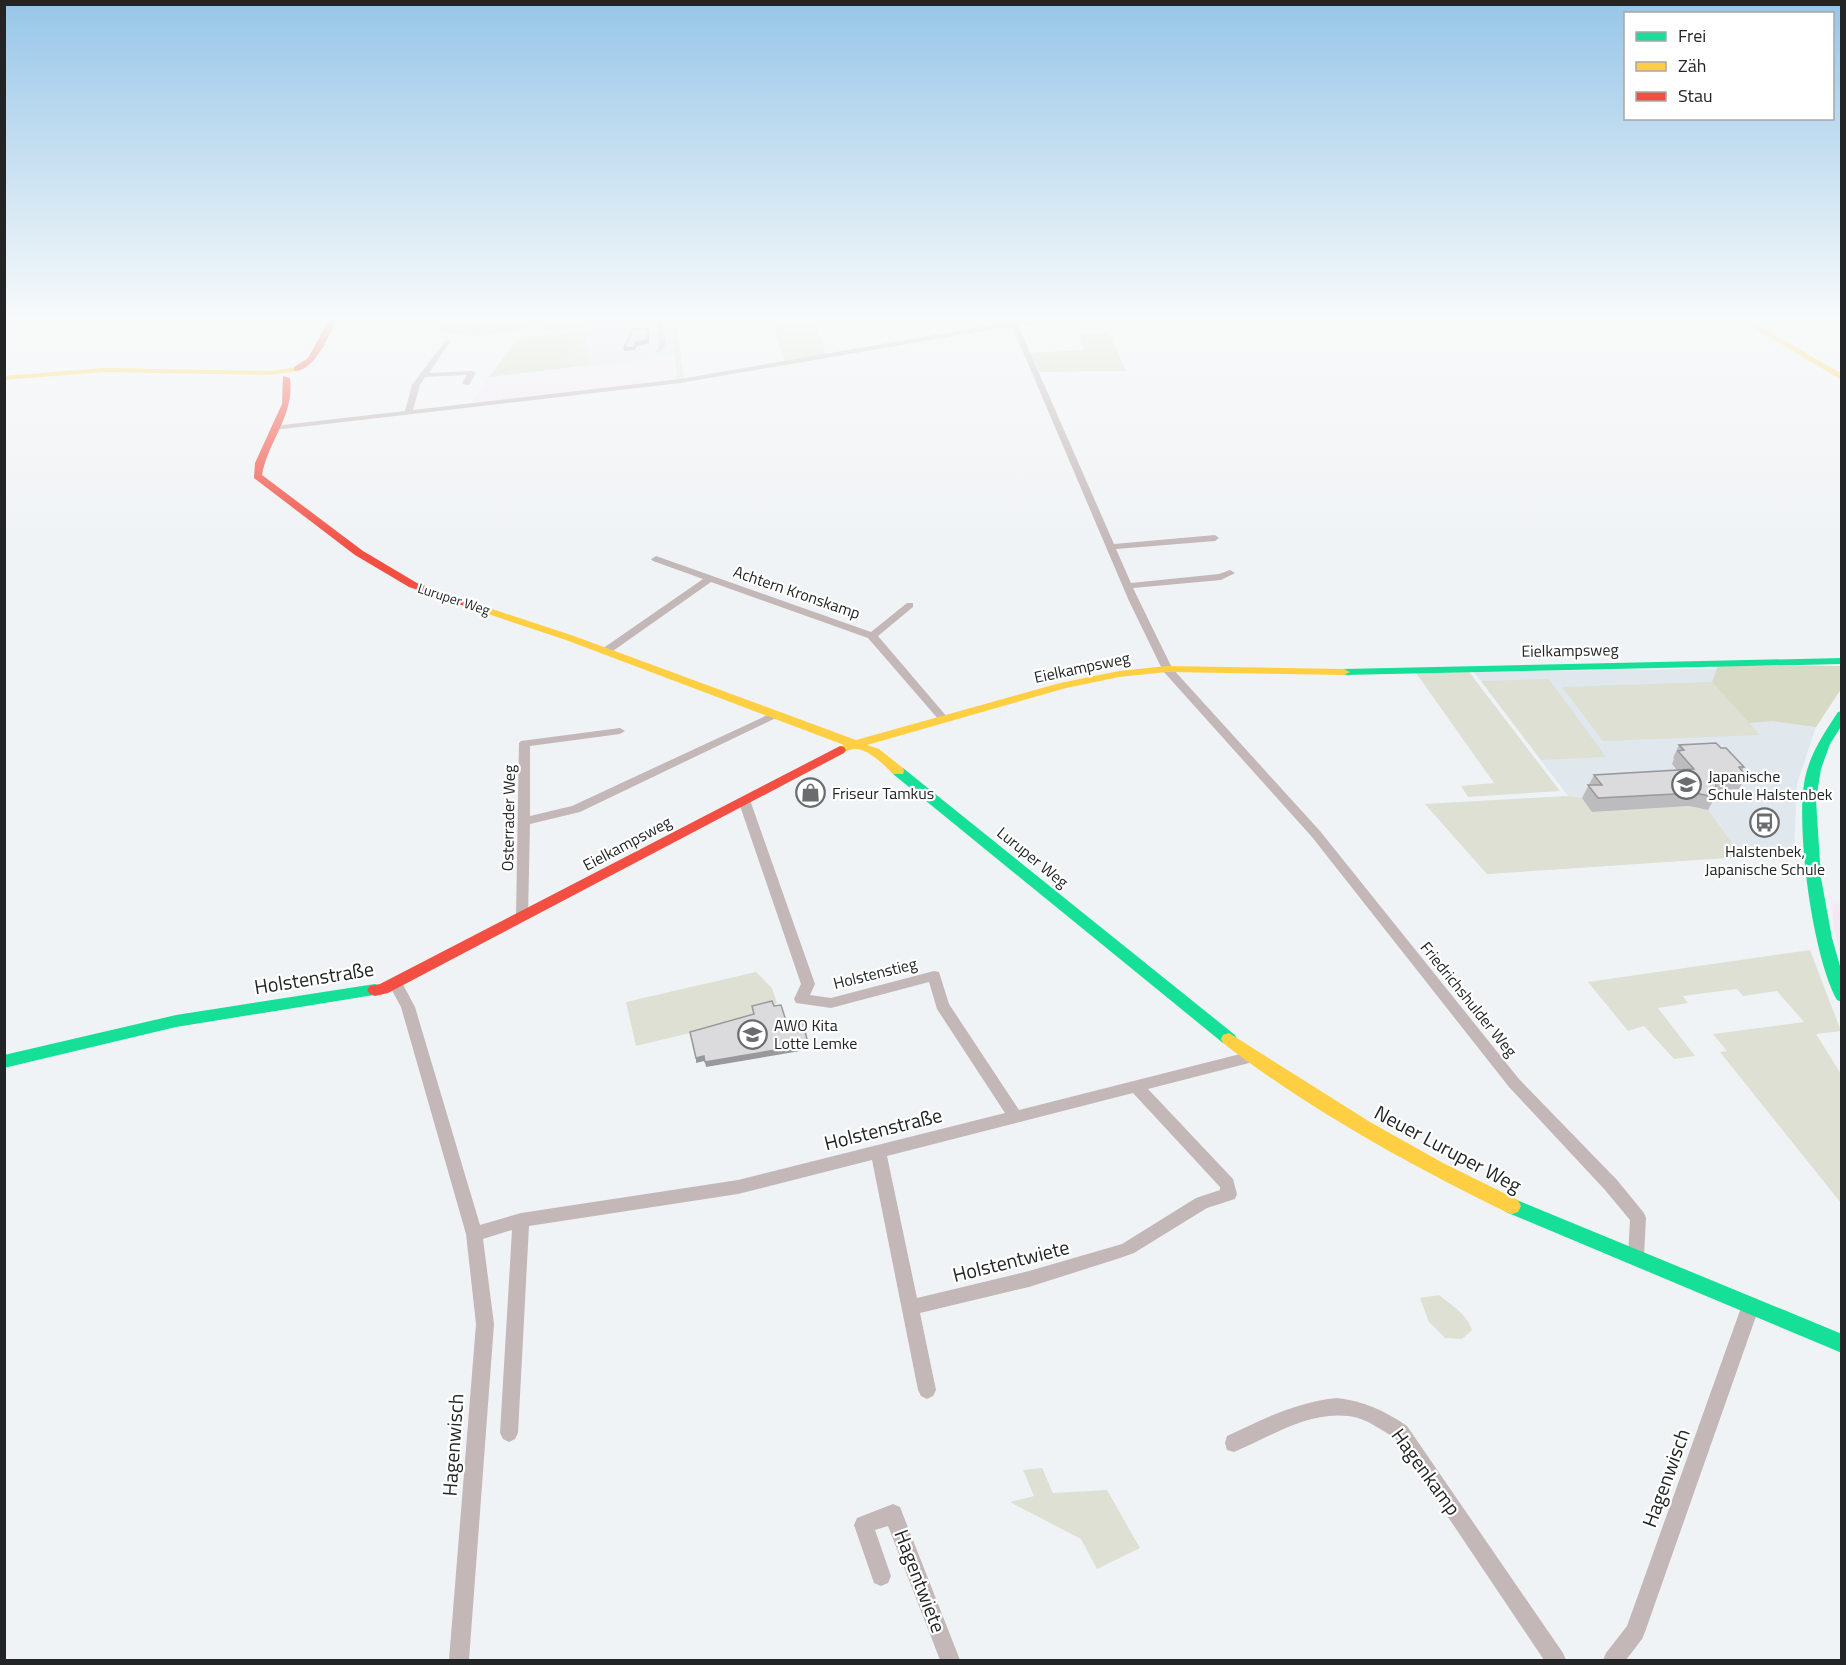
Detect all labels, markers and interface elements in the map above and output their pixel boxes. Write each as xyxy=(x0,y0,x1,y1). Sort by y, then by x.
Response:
legend xyxy=(1624,12,1834,120)
text: Frei xyxy=(1678,22,1706,49)
text: Zäh xyxy=(1678,52,1706,79)
text: Stau xyxy=(1678,82,1713,109)
street label: Achtern Kronskamp xyxy=(730,559,864,625)
street label: Luruper Weg xyxy=(415,577,493,620)
street label: Eielkampsweg xyxy=(1521,637,1619,663)
street label: Eielkampsweg xyxy=(1032,645,1132,689)
place label: Japanische Schule Halstenbek xyxy=(1708,764,1833,806)
street label: Osterrader Weg xyxy=(495,765,521,871)
school or university icon: Japanische Schule Halstenbek xyxy=(1671,769,1703,801)
shop icon: Friseur Tamkus xyxy=(795,777,827,809)
place label: Friseur Tamkus xyxy=(832,781,934,805)
bus stop icon: Halstenbek, Japanische Schule xyxy=(1749,807,1781,839)
street label: Eielkampsweg xyxy=(578,810,676,876)
street label: Luruper Weg xyxy=(992,821,1074,893)
place label: Halstenbek, Japanische Schule xyxy=(1705,839,1825,881)
street label: Friedrichshulder Weg xyxy=(1415,936,1523,1062)
street label: Holstenstieg xyxy=(831,951,919,995)
street label: Holstenstraße xyxy=(252,953,376,1002)
place label: AWO Kita Lotte Lemke xyxy=(774,1013,857,1055)
school or university icon: AWO Kita Lotte Lemke xyxy=(737,1018,769,1050)
street label: Neuer Luruper Weg xyxy=(1369,1097,1527,1200)
street label: Holstenstraße xyxy=(821,1099,945,1158)
street label: Holstentwiete xyxy=(949,1231,1073,1290)
street label: Hagenwisch xyxy=(433,1393,472,1497)
street label: Hagenkamp xyxy=(1384,1422,1469,1522)
street label: Hagenwisch xyxy=(1633,1424,1698,1531)
street label: Hagentwiete xyxy=(887,1525,954,1637)

